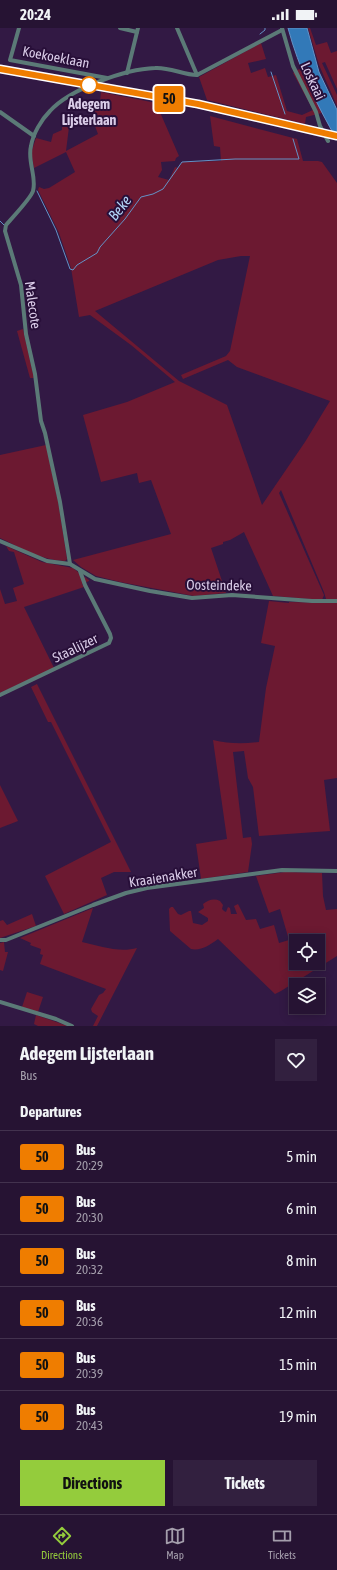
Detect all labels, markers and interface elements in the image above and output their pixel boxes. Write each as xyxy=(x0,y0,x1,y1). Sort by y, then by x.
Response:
text: 20:24 xyxy=(20,6,51,23)
street label: Koekoeklaan xyxy=(21,43,91,71)
street label: Loskaai xyxy=(297,60,329,102)
marker: Adegem Lijsterlaan xyxy=(80,76,98,94)
line badge: 50 xyxy=(151,86,187,112)
text: 50 xyxy=(162,91,176,107)
place label: Adegem Lijsterlaan xyxy=(62,96,117,128)
water label: Beke xyxy=(105,192,135,224)
street label: Malecote xyxy=(22,280,44,330)
street label: Oosteindeke xyxy=(186,576,252,594)
street label: Staalijzer xyxy=(50,630,101,666)
street label: Kraaienakker xyxy=(128,864,199,890)
map controls xyxy=(289,934,325,1014)
button: locate xyxy=(289,934,325,970)
button: layers xyxy=(289,978,325,1014)
button: heart xyxy=(275,1039,317,1081)
text: Adegem Lijsterlaan xyxy=(20,1042,154,1064)
text: Bus xyxy=(20,1068,37,1083)
text: Departures xyxy=(20,1103,82,1120)
text: Bus xyxy=(76,1141,96,1158)
text: 5 min xyxy=(286,1148,317,1165)
text: 50 xyxy=(35,1149,49,1165)
text: 20:29 xyxy=(76,1158,103,1173)
text: Bus xyxy=(76,1193,96,1210)
text: 6 min xyxy=(286,1200,317,1217)
text: 50 xyxy=(35,1201,49,1217)
text: 20:30 xyxy=(76,1210,103,1225)
text: Bus xyxy=(76,1245,96,1262)
text: 8 min xyxy=(286,1252,317,1269)
text: 50 xyxy=(35,1253,49,1269)
text: 20:32 xyxy=(76,1262,103,1277)
text: Bus xyxy=(76,1297,96,1314)
text: 12 min xyxy=(279,1304,317,1321)
text: 50 xyxy=(35,1305,49,1321)
text: 20:36 xyxy=(76,1314,103,1329)
text: Bus xyxy=(76,1349,96,1366)
text: 15 min xyxy=(279,1356,317,1373)
text: 50 xyxy=(35,1357,49,1373)
text: 20:39 xyxy=(76,1366,103,1381)
text: Bus xyxy=(76,1401,96,1418)
text: 19 min xyxy=(279,1408,317,1425)
text: 50 xyxy=(35,1409,49,1425)
text: 20:43 xyxy=(76,1418,103,1433)
button: Directions xyxy=(20,1460,165,1506)
button: Tickets xyxy=(173,1460,317,1506)
tab: Directions xyxy=(41,1525,82,1561)
tab: Map xyxy=(164,1525,186,1561)
tab: Tickets xyxy=(268,1525,296,1561)

